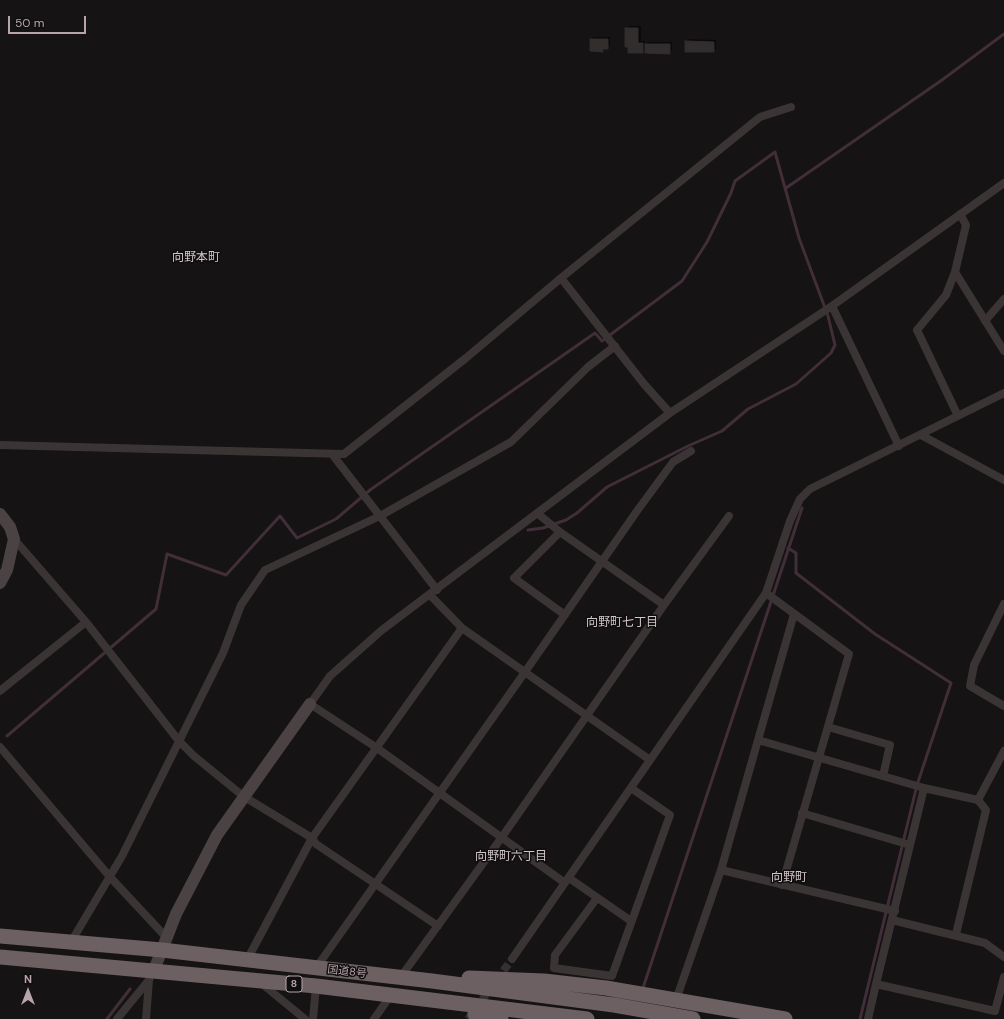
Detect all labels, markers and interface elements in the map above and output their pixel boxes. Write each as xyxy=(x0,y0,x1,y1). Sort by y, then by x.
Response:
scale bar xyxy=(10,8,88,34)
text: 50 m xyxy=(15,15,44,31)
district label: 向野本町 xyxy=(172,251,220,265)
district label: 向野町七丁目 xyxy=(586,616,658,630)
district label: 向野町六丁目 xyxy=(475,850,547,864)
district label: 向野町 xyxy=(771,871,807,885)
street label: 国道8号 xyxy=(326,963,368,981)
north arrow xyxy=(8,971,48,1011)
text: N xyxy=(24,972,32,986)
road number: 8 xyxy=(286,976,302,992)

